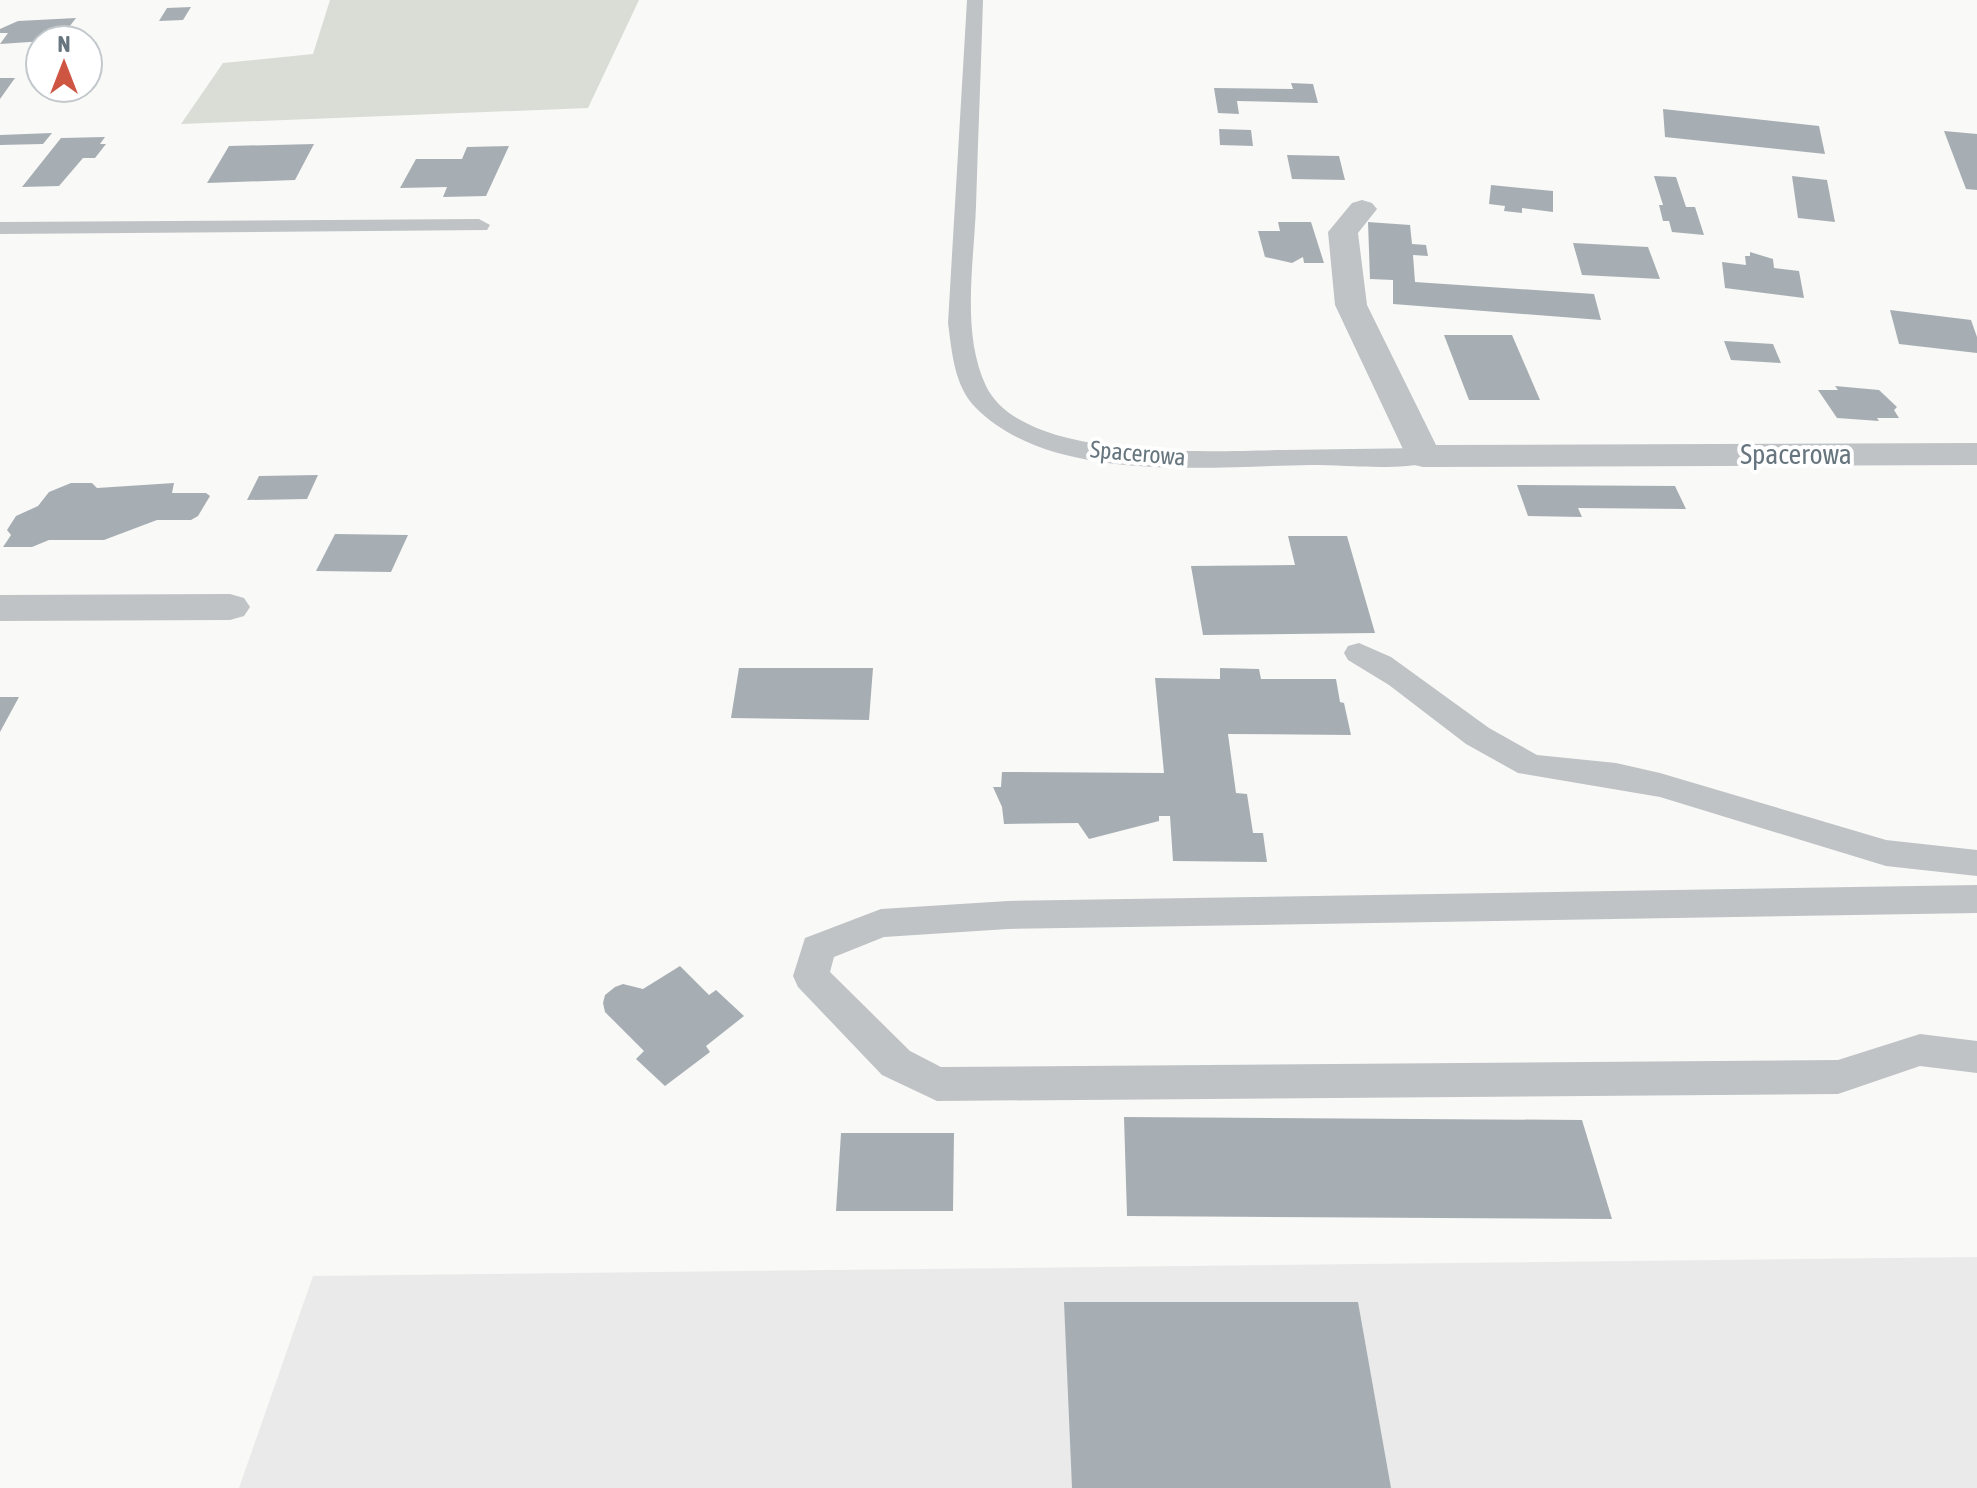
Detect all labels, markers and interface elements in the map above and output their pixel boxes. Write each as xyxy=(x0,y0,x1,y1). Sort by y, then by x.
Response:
north arrow xyxy=(24,24,104,104)
text: N xyxy=(58,31,70,57)
street label: Spacerowa xyxy=(1089,435,1187,471)
street label: Spacerowa xyxy=(1740,438,1852,470)

